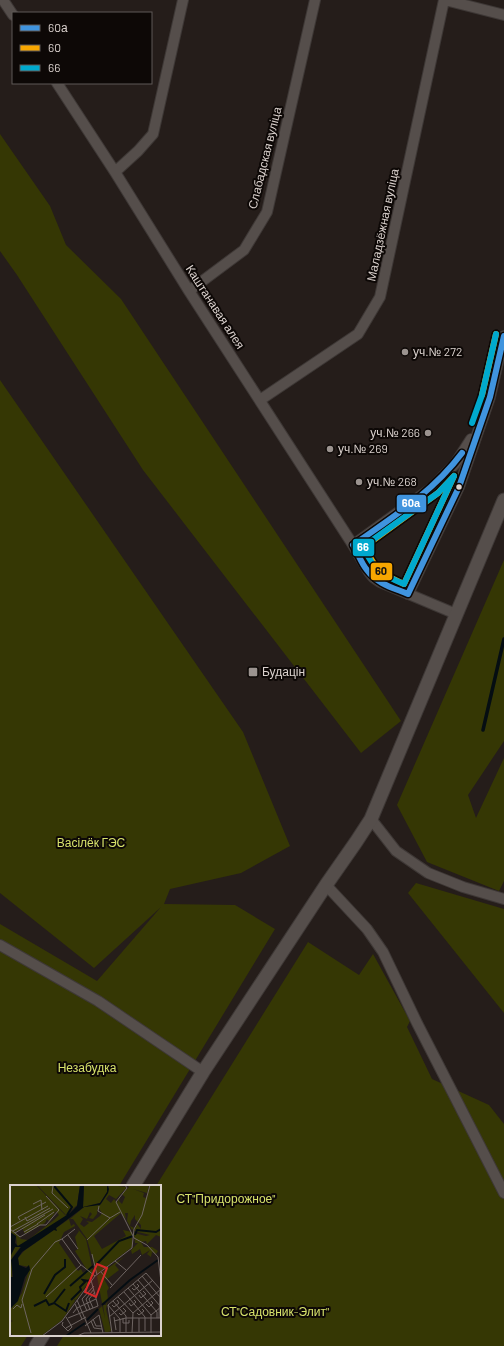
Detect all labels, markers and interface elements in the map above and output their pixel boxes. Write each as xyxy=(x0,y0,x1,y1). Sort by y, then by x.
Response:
legend xyxy=(12,12,152,84)
text: 60а xyxy=(48,20,68,34)
text: 60 xyxy=(48,40,61,54)
text: 66 xyxy=(48,60,60,74)
street label: Слабадская вуліца xyxy=(245,105,285,211)
street label: Маладзёжная вуліца xyxy=(363,167,402,283)
street label: Каштанавая алея xyxy=(183,262,248,351)
place label: уч.№ 272 xyxy=(413,344,462,359)
marker: уч.№ 272 xyxy=(400,347,410,357)
place label: уч.№ 266 xyxy=(370,425,420,440)
marker: уч.№ 266 xyxy=(423,428,433,438)
place label: уч.№ 269 xyxy=(338,441,388,456)
marker: уч.№ 269 xyxy=(325,444,335,454)
place label: уч.№ 268 xyxy=(367,474,417,489)
marker: уч.№ 268 xyxy=(354,477,364,487)
unlabelled marker xyxy=(454,482,464,492)
line badge: 60а xyxy=(396,494,427,513)
text: 60а xyxy=(402,496,421,509)
line badge: 66 xyxy=(352,538,375,557)
text: 66 xyxy=(357,540,369,553)
line badge: 60 xyxy=(370,562,393,581)
text: 60 xyxy=(375,564,387,577)
place label: Будацін xyxy=(262,664,305,679)
marker: Будацін xyxy=(247,666,259,678)
park label: Васілёк ГЭС xyxy=(57,835,126,849)
park label: Незабудка xyxy=(58,1060,117,1075)
inset map xyxy=(10,1185,161,1336)
park label: СТ"Придорожное" xyxy=(177,1191,275,1206)
park label: СТ"Садовник-Элит" xyxy=(221,1304,329,1319)

